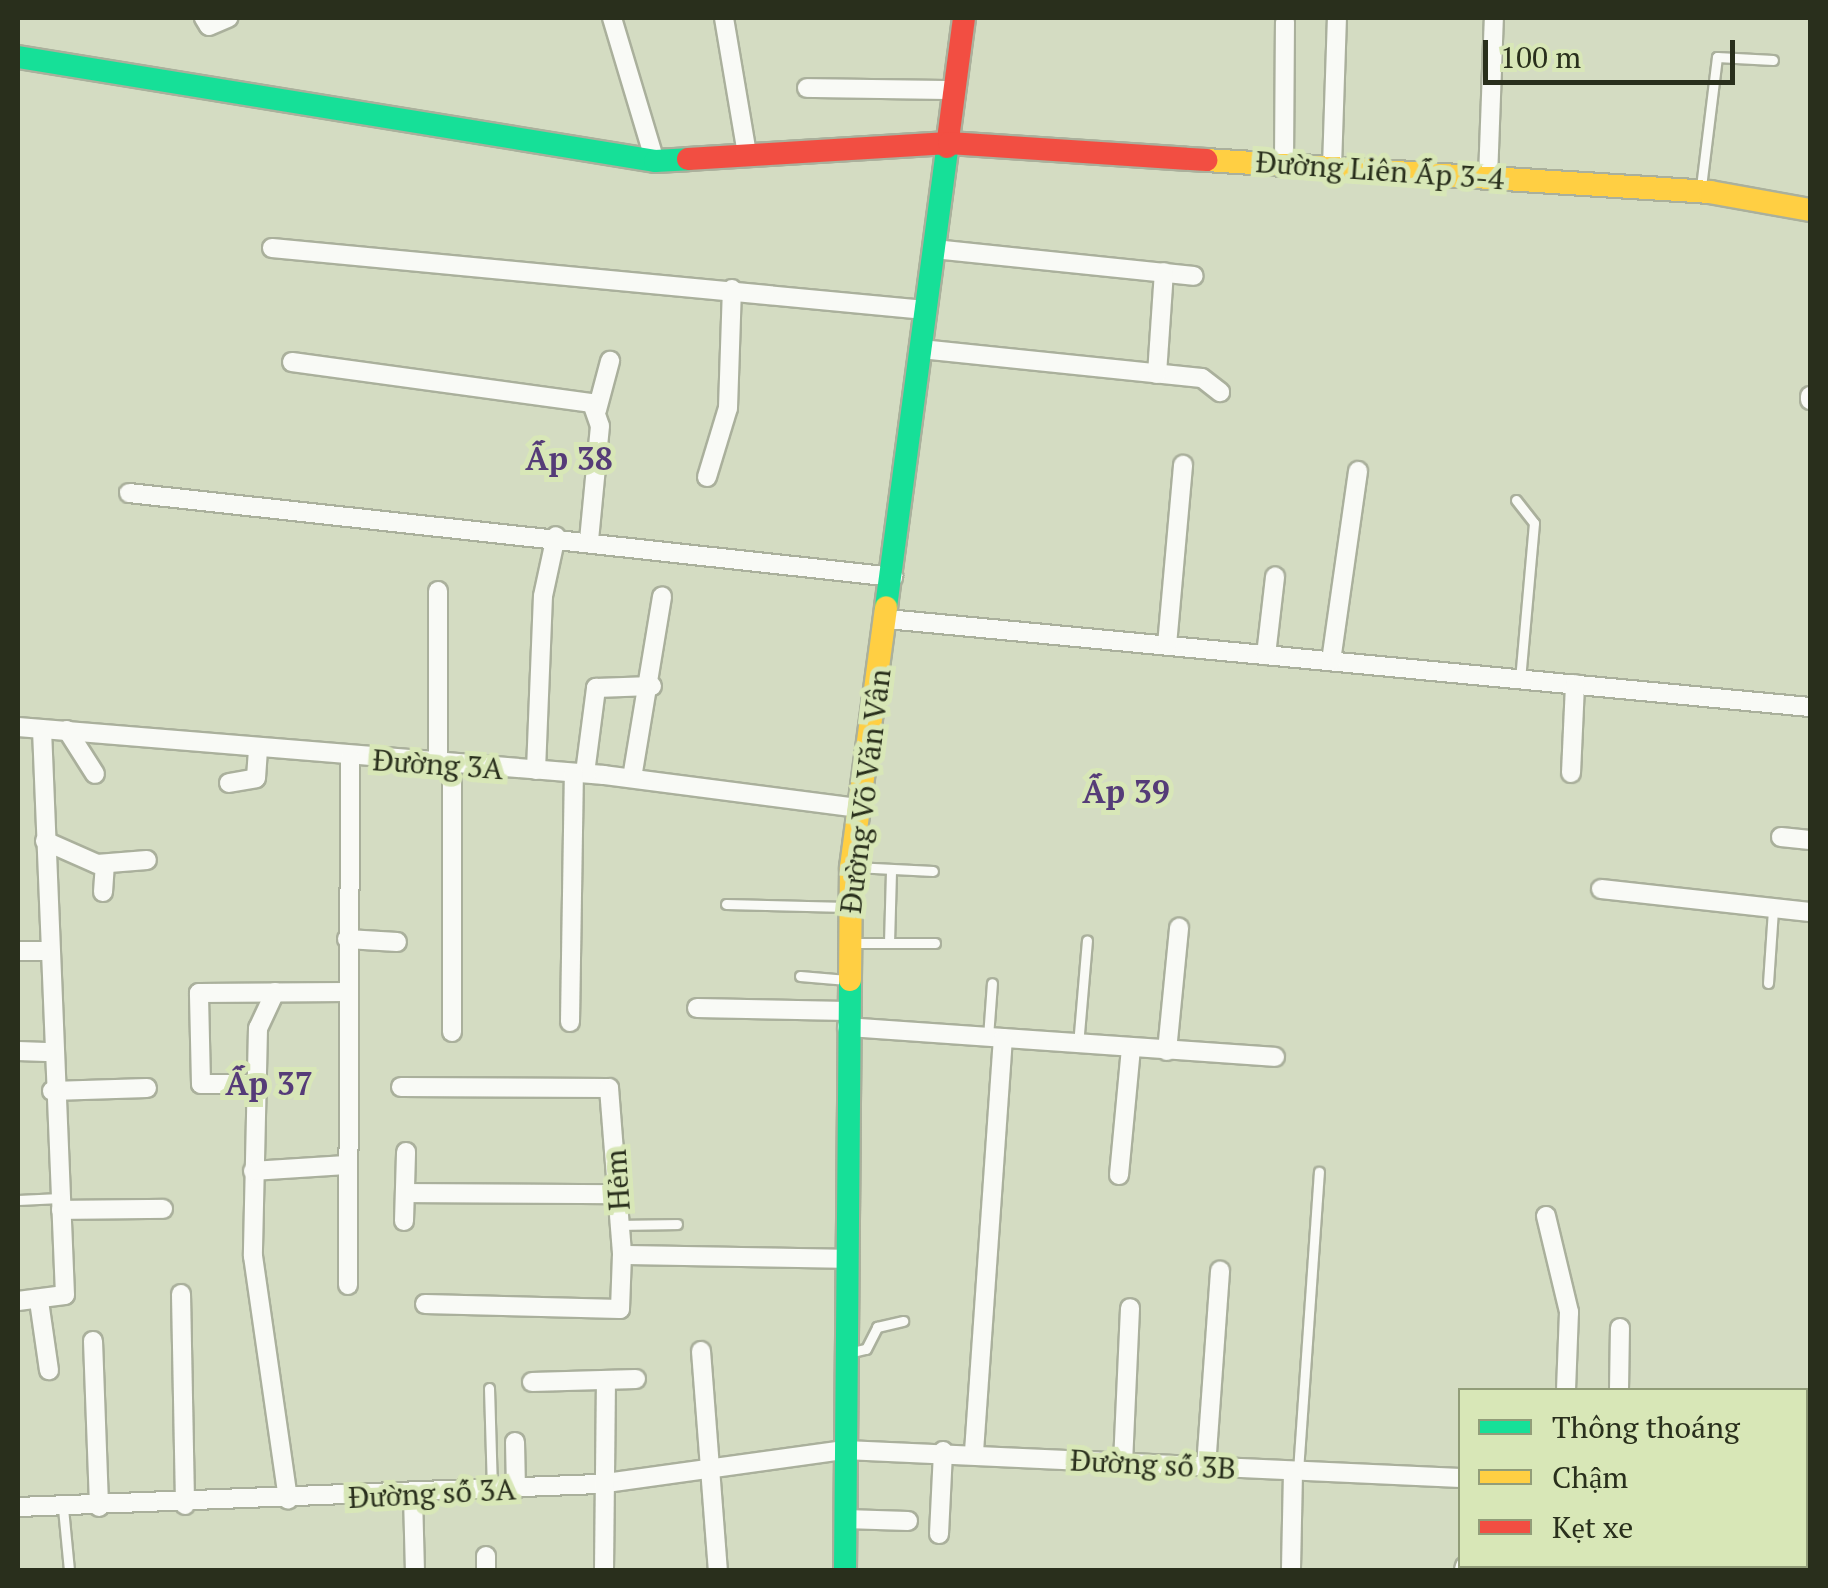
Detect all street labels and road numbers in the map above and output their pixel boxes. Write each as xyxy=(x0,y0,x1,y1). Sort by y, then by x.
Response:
street label: Đường Liên Ấp 3-4 xyxy=(1254,143,1506,197)
street label: Đường Võ Văn Vân xyxy=(832,665,898,917)
street label: Đường 3A xyxy=(372,741,504,787)
street label: Hẻm xyxy=(597,1148,637,1212)
street label: Đường số 3B xyxy=(1069,1442,1237,1486)
street label: Đường số 3A xyxy=(347,1471,517,1515)

